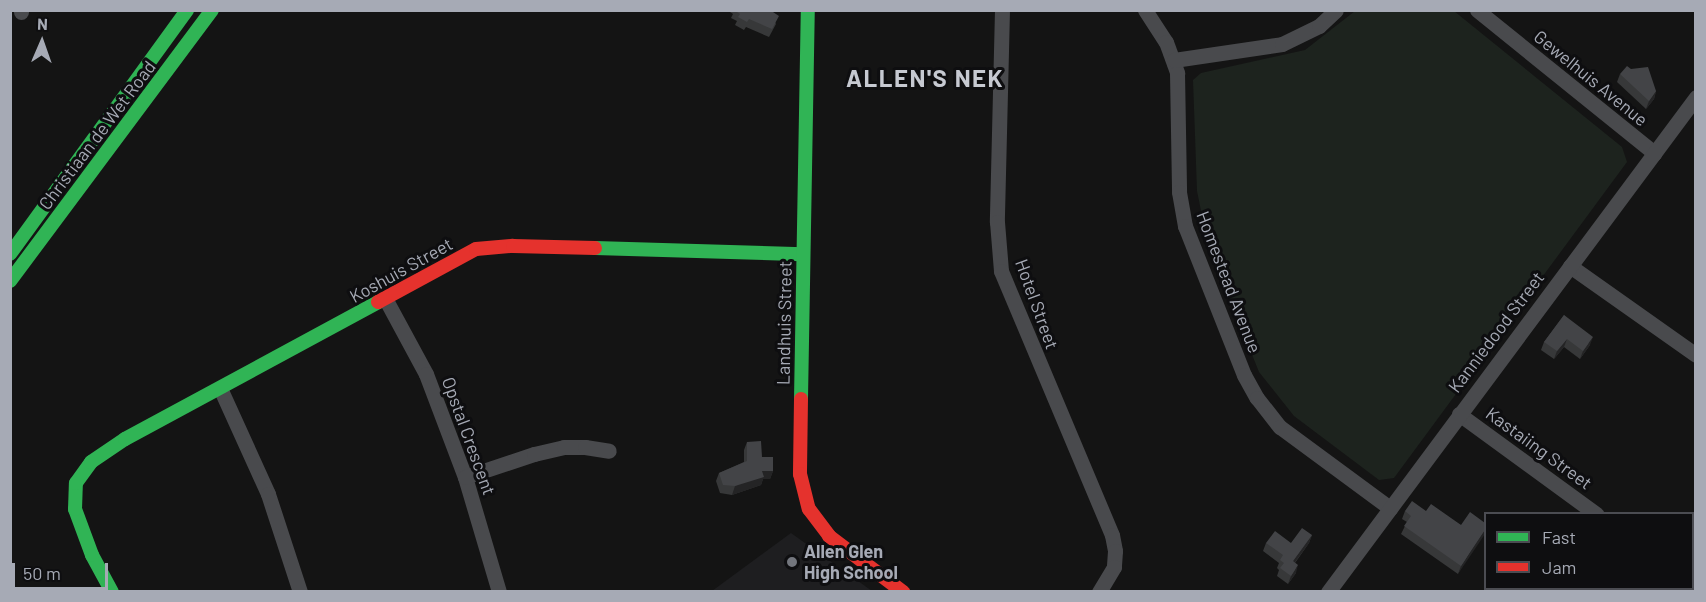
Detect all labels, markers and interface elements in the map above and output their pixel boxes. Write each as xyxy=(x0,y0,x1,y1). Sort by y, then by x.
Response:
north arrow xyxy=(12,12,72,72)
text: N xyxy=(37,14,48,33)
street label: Gewelhuis Avenue xyxy=(1530,25,1652,131)
street label: Christiaan de Wet Road xyxy=(34,56,160,214)
district label: ALLEN'S NEK xyxy=(846,64,1004,92)
street label: Homestead Avenue xyxy=(1192,208,1266,356)
street label: Koshuis Street xyxy=(346,233,456,307)
street label: Hotel Street xyxy=(1011,256,1063,352)
street label: Landhuis Street xyxy=(772,261,796,385)
street label: Kanniedood Street xyxy=(1444,267,1548,397)
street label: Opstal Crescent xyxy=(438,374,500,498)
street label: Kastaiing Street xyxy=(1482,402,1596,494)
legend xyxy=(1484,512,1694,590)
text: Fast xyxy=(1542,526,1576,548)
place label: Allen Glen High School xyxy=(804,541,898,584)
scale bar xyxy=(15,551,111,589)
marker: Allen Glen High School xyxy=(785,555,799,569)
text: Jam xyxy=(1542,556,1576,578)
text: 50 m xyxy=(23,562,61,584)

